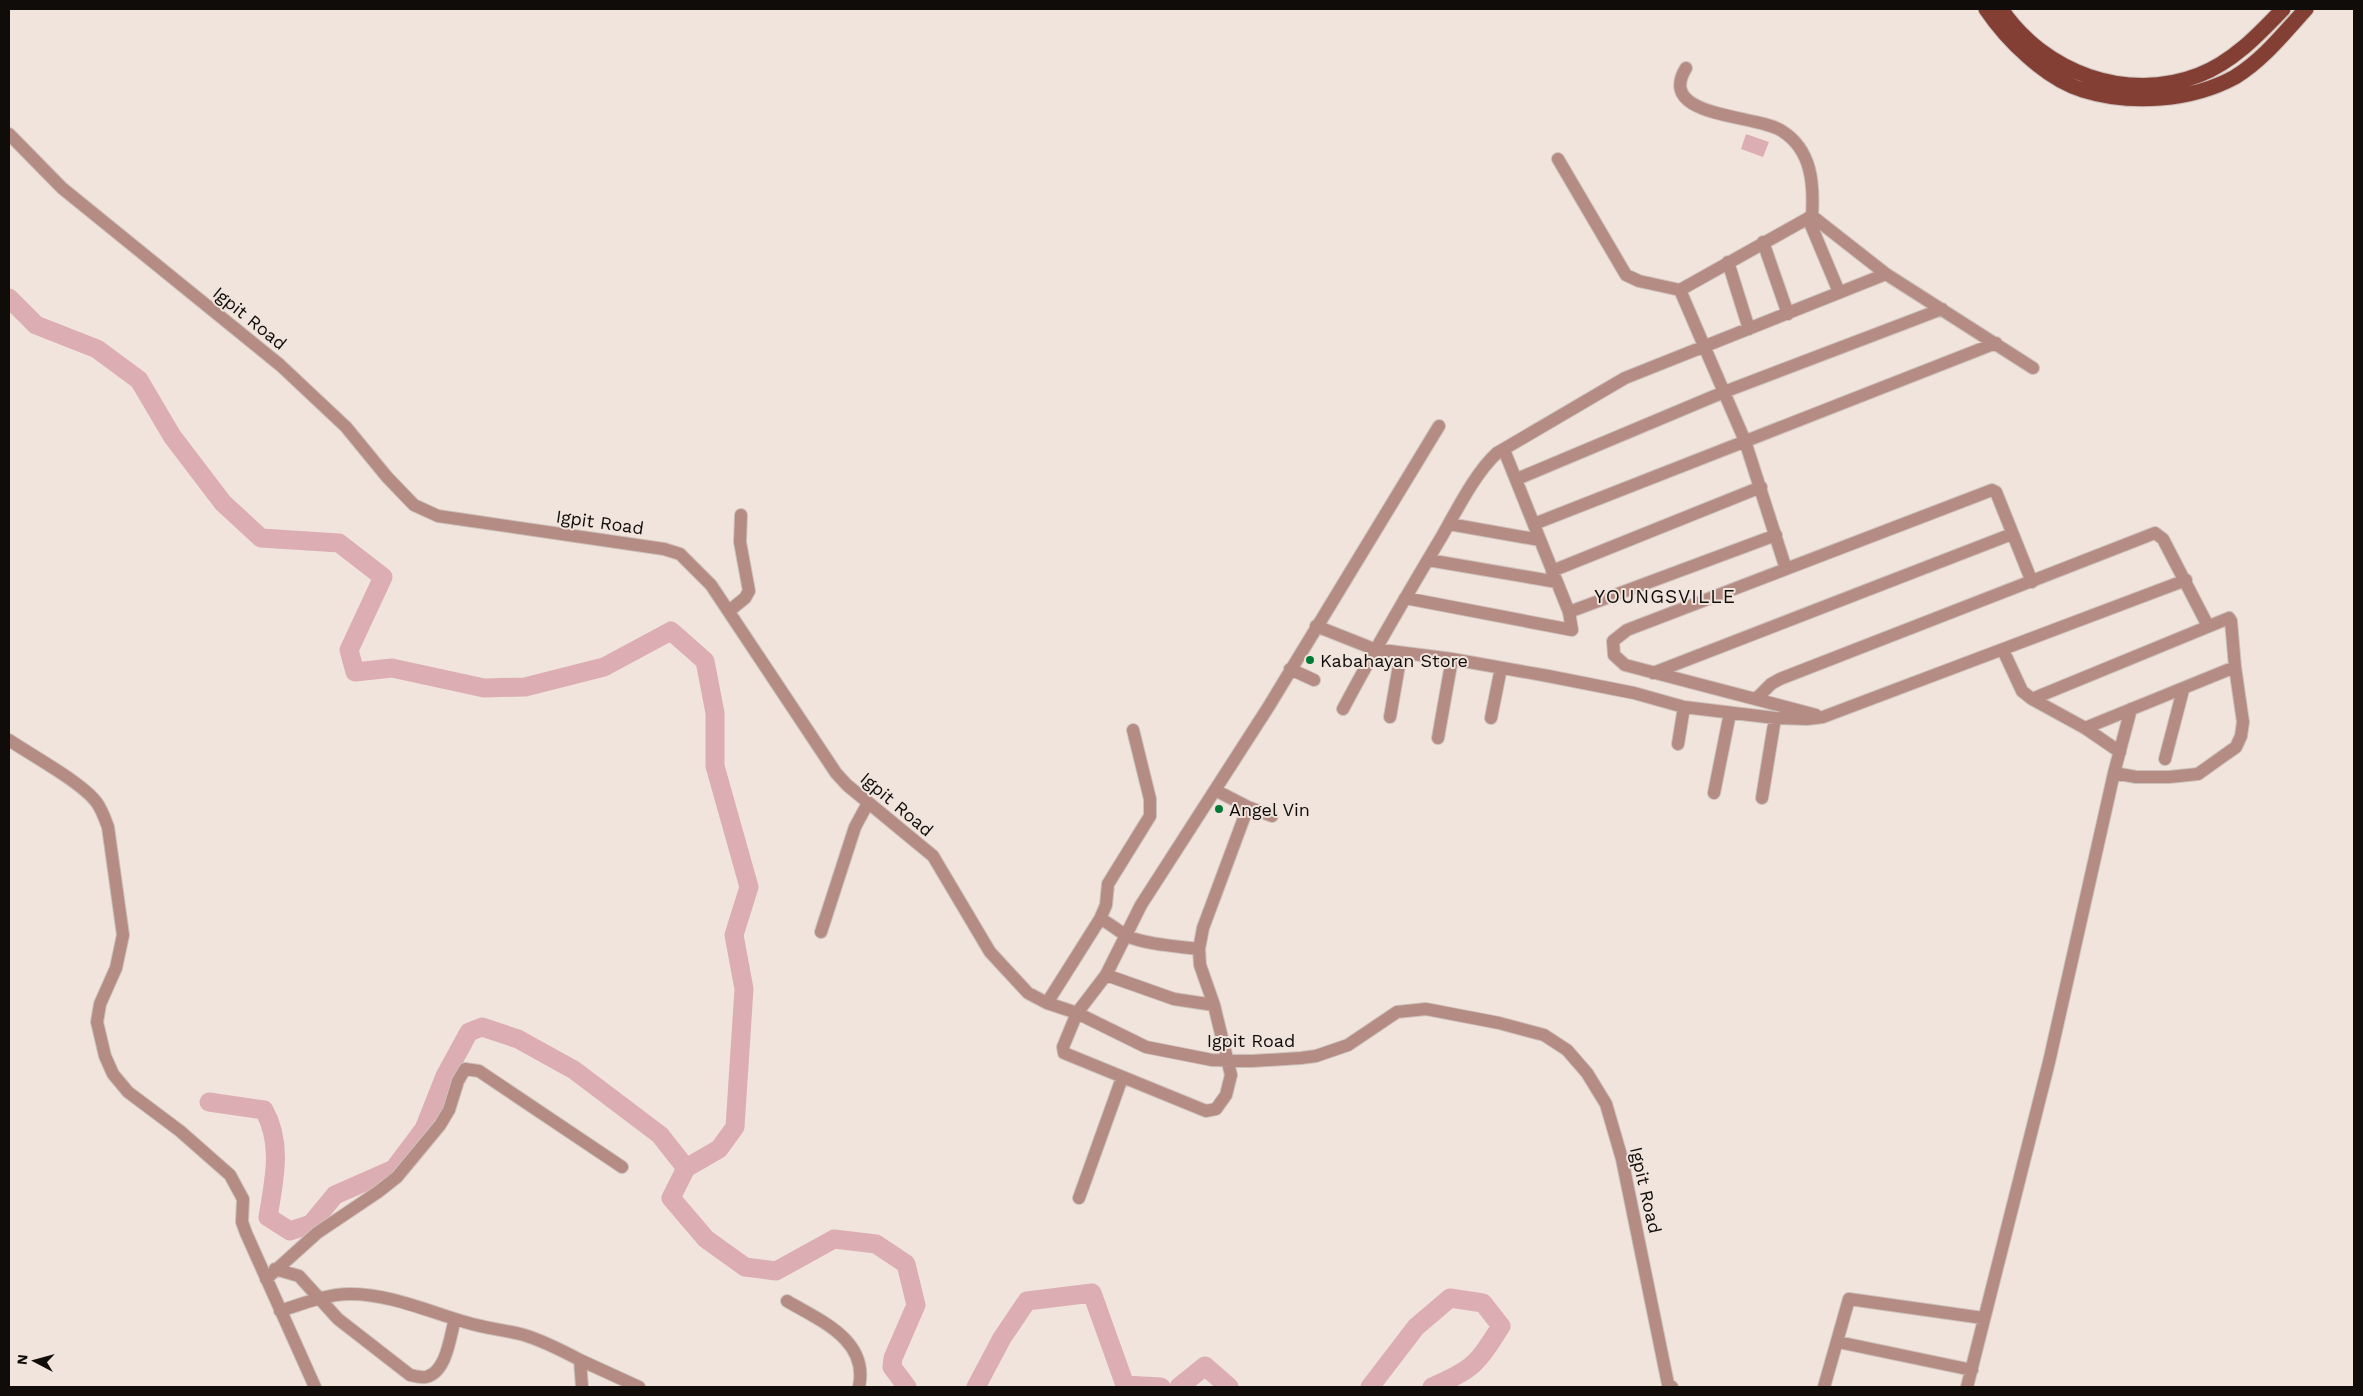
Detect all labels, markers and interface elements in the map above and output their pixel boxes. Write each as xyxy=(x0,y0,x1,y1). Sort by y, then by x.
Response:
street label: Igpit Road xyxy=(209,282,291,354)
street label: Igpit Road xyxy=(555,505,645,539)
district label: YOUNGSVILLE xyxy=(1594,585,1736,608)
place label: Kabahayan Store xyxy=(1320,650,1468,671)
marker: Kabahayan Store xyxy=(1304,654,1316,666)
street label: Igpit Road xyxy=(856,768,938,840)
place label: Angel Vin xyxy=(1229,799,1310,820)
marker: Angel Vin xyxy=(1213,803,1225,815)
street label: Igpit Road xyxy=(1207,1030,1295,1051)
street label: Igpit Road xyxy=(1626,1145,1666,1235)
north arrow xyxy=(10,1336,60,1386)
text: N xyxy=(14,1354,31,1366)

